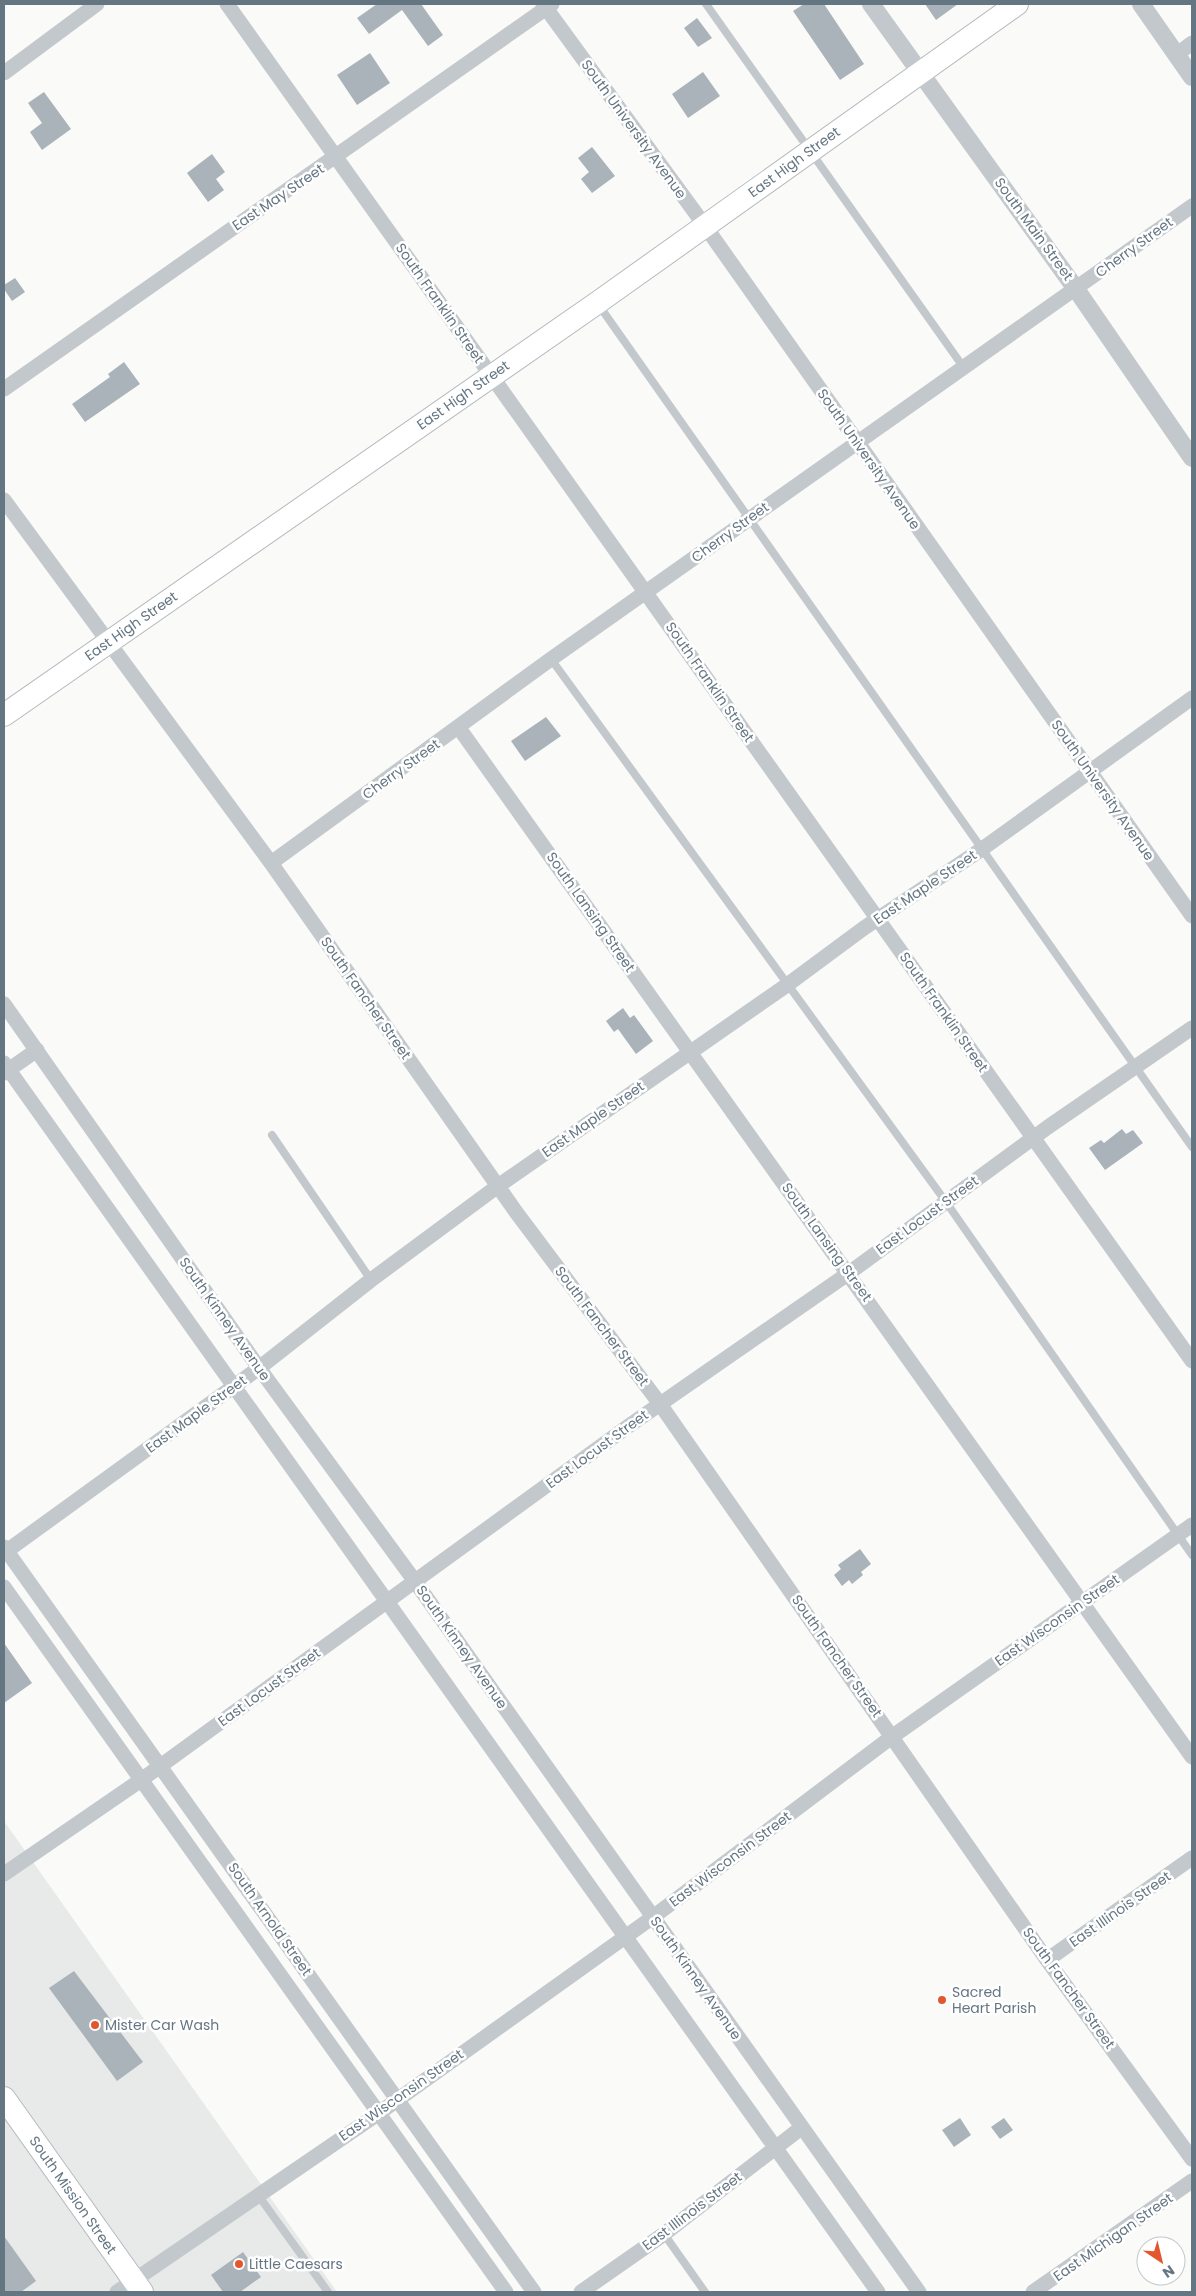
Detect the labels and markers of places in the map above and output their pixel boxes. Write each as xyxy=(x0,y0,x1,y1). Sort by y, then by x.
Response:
place label: Sacred Heart Parish xyxy=(952,1982,1036,2018)
marker: Sacred Heart Parish xyxy=(936,1994,948,2006)
place label: Mister Car Wash xyxy=(105,2015,219,2035)
marker: Mister Car Wash xyxy=(89,2019,101,2031)
place label: Little Caesars xyxy=(249,2254,343,2274)
marker: Little Caesars xyxy=(233,2258,245,2270)

